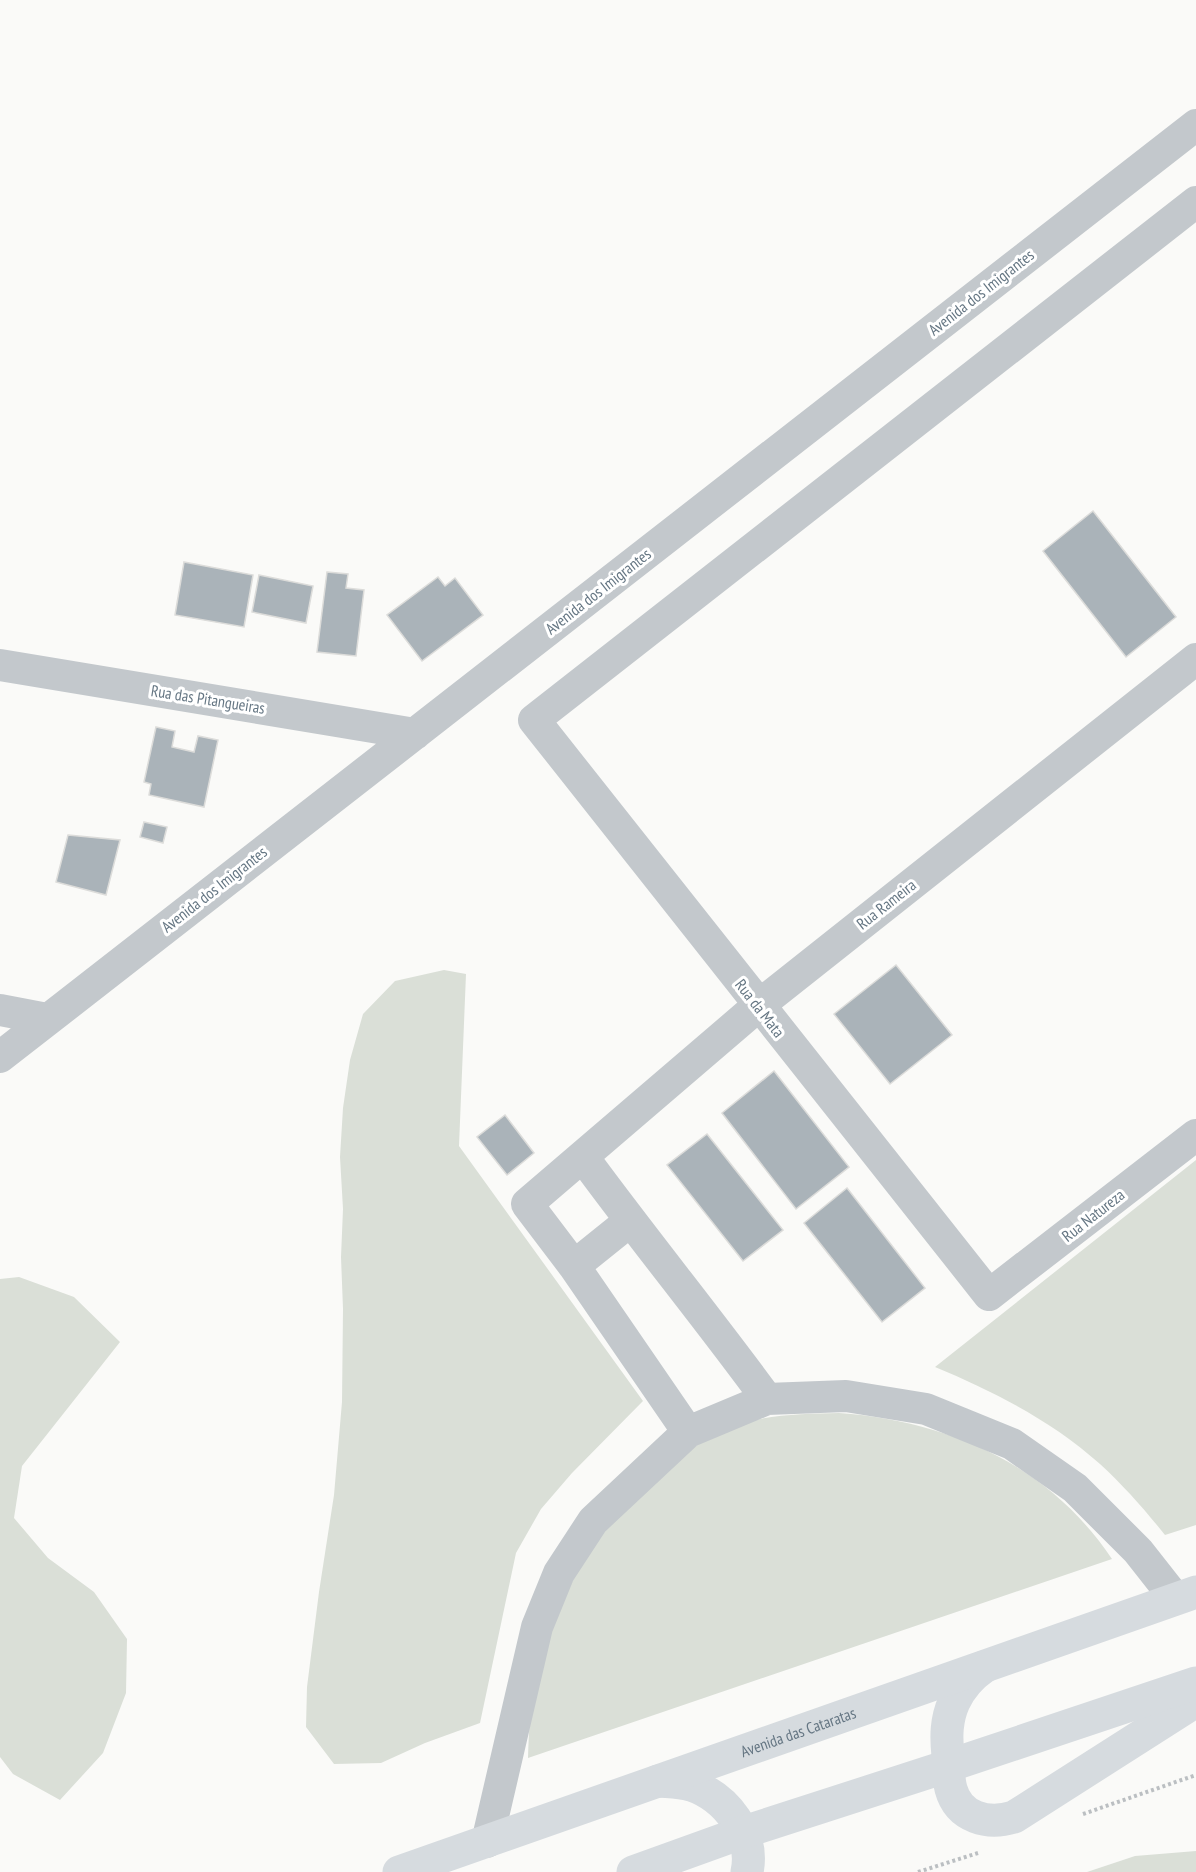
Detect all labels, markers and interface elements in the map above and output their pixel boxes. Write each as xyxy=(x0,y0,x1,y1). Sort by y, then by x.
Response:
street label: Avenida dos Imigrantes xyxy=(924,245,1038,339)
street label: Avenida dos Imigrantes xyxy=(541,544,655,638)
street label: Rua das Pitangueiras xyxy=(150,680,266,718)
street label: Avenida dos Imigrantes xyxy=(157,842,271,936)
street label: Rua Rameira xyxy=(852,875,920,933)
street label: Rua da Mata xyxy=(731,975,789,1041)
street label: Rua Natureza xyxy=(1058,1184,1128,1246)
street label: Avenida das Cataratas xyxy=(738,1702,858,1761)

